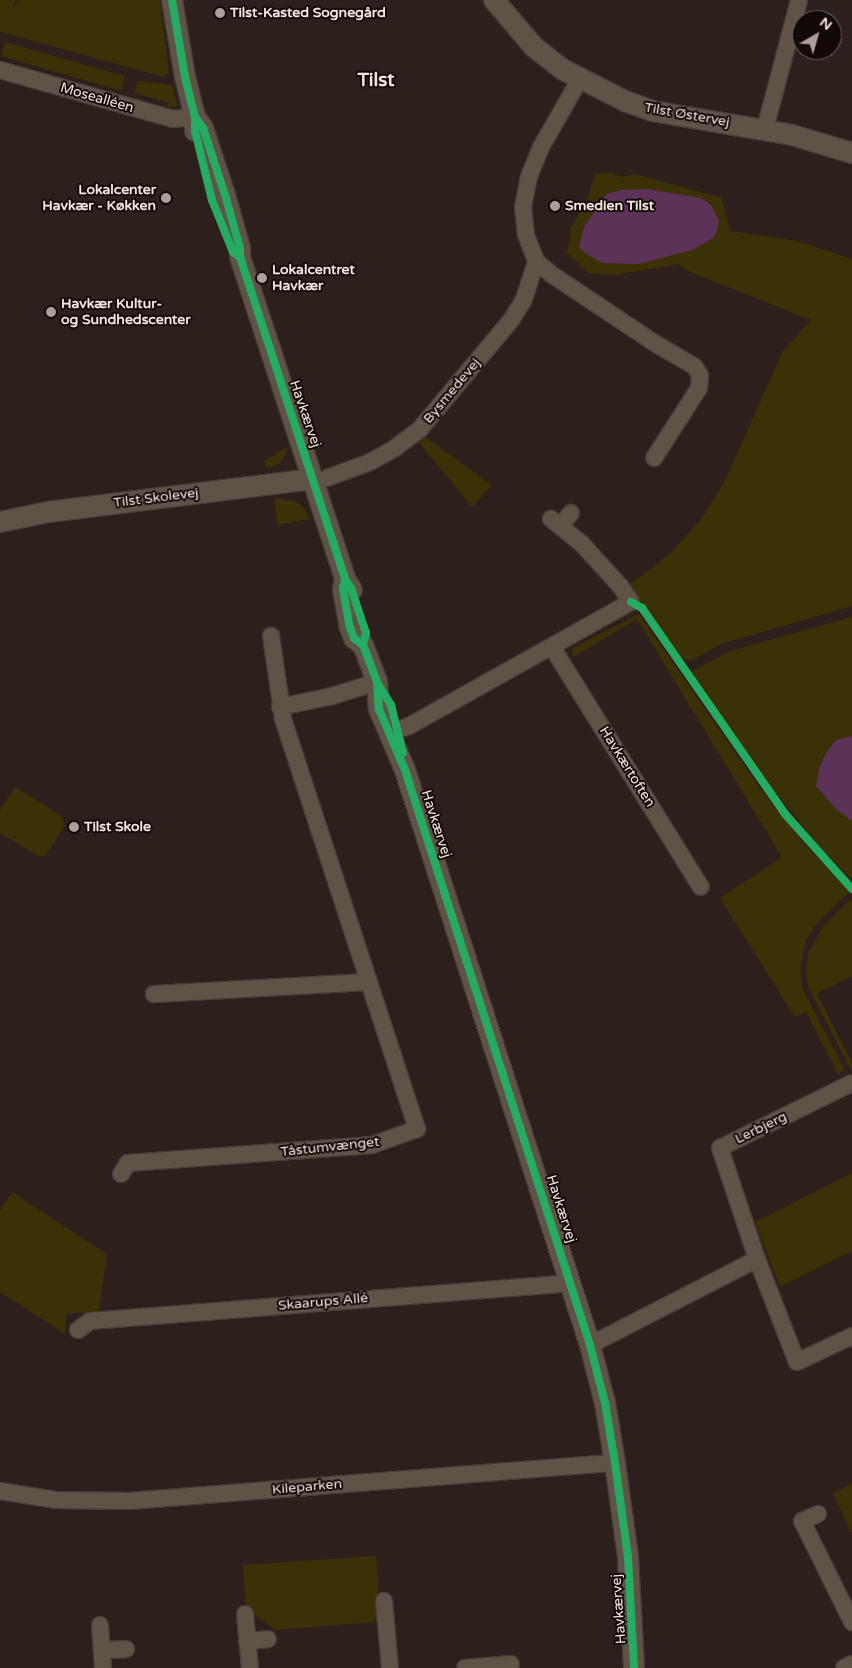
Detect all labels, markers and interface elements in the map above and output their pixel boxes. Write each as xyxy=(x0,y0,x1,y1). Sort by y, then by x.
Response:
place label: Tilst-Kasted Sognegård xyxy=(230,5,386,21)
marker: Tilst-Kasted Sognegård xyxy=(214,7,226,19)
north arrow xyxy=(792,10,842,60)
text: N xyxy=(816,13,836,34)
district label: Tilst xyxy=(357,70,395,92)
street label: Mosealléen xyxy=(58,79,136,117)
street label: Tilst Østervej xyxy=(643,99,731,131)
place label: Lokalcenter Havkær - Køkken xyxy=(42,182,156,214)
marker: Lokalcenter Havkær - Køkken xyxy=(160,192,172,204)
place label: Smedien Tilst xyxy=(565,198,654,214)
marker: Smedien Tilst xyxy=(549,200,561,212)
place label: Lokalcentret Havkær xyxy=(272,262,355,294)
marker: Lokalcentret Havkær xyxy=(256,272,268,284)
place label: Havkær Kultur- og Sundhedscenter xyxy=(61,296,191,328)
marker: Havkær Kultur- og Sundhedscenter xyxy=(45,306,57,318)
street label: Bysmedevej xyxy=(420,355,484,427)
street label: Havkærvej xyxy=(286,378,324,450)
street label: Tilst Skolevej xyxy=(112,484,200,512)
street label: Havkærtoften xyxy=(596,724,658,810)
street label: Havkærvej xyxy=(417,788,455,860)
place label: Tilst Skole xyxy=(84,819,151,835)
marker: Tilst Skole xyxy=(68,821,80,833)
street label: Lerbjerg xyxy=(732,1108,790,1148)
street label: Tåstumvænget xyxy=(280,1133,380,1161)
street label: Havkærvej xyxy=(542,1173,580,1245)
street label: Skaarups Allé xyxy=(277,1290,369,1314)
street label: Kileparken xyxy=(271,1476,343,1498)
street label: Havkærvej xyxy=(608,1573,630,1645)

